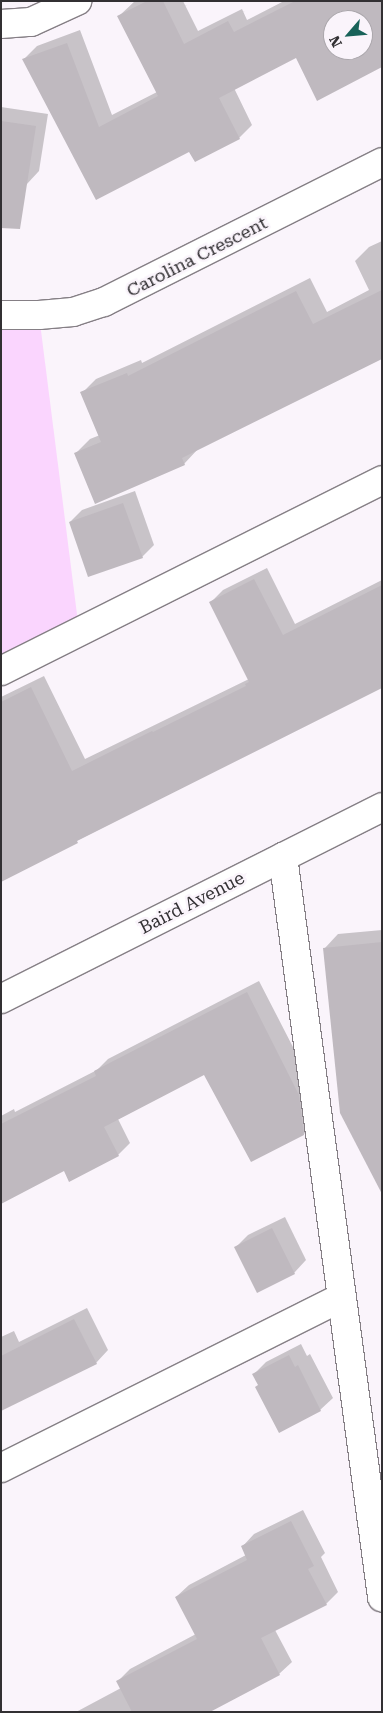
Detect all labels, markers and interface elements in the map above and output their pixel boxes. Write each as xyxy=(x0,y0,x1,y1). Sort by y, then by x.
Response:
north arrow xyxy=(323,10,373,60)
text: N xyxy=(326,33,345,50)
street label: Carolina Crescent xyxy=(123,212,271,302)
street label: Baird Avenue xyxy=(136,867,248,939)

